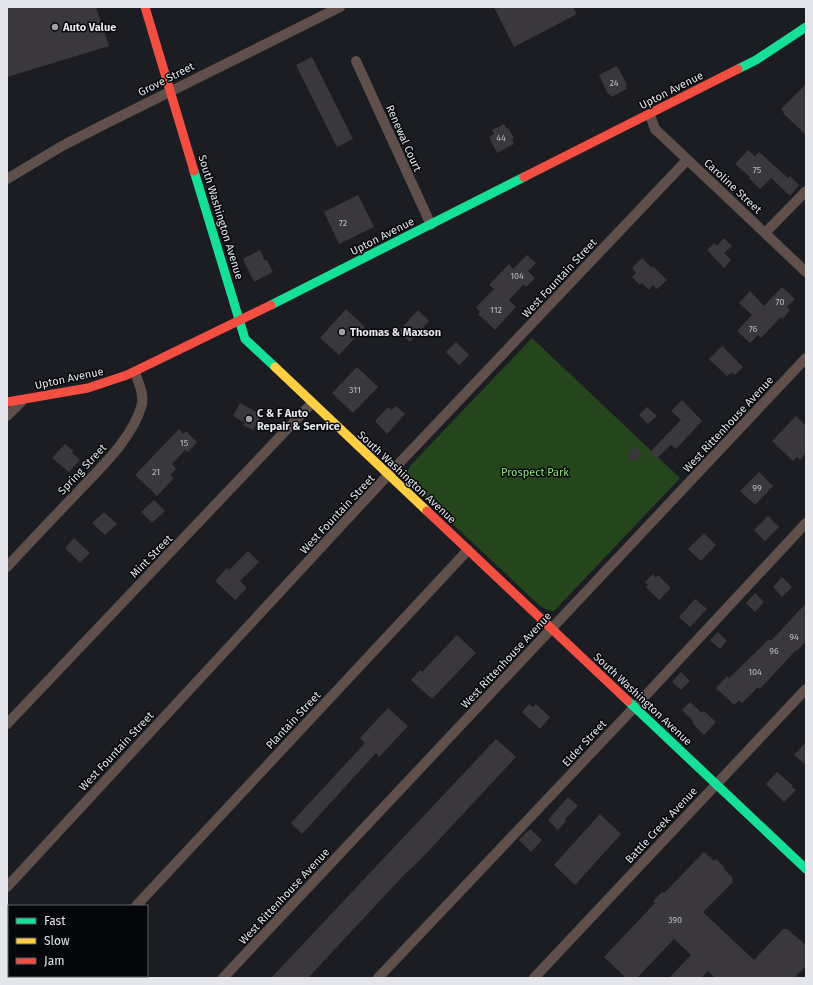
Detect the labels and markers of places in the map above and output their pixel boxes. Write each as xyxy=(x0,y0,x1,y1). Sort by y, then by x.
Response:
place label: Auto Value xyxy=(62,21,116,34)
marker: Auto Value xyxy=(50,22,60,32)
place label: Thomas & Maxson xyxy=(350,326,441,339)
marker: Thomas & Maxson xyxy=(337,327,347,337)
place label: C & F Auto Repair & Service xyxy=(257,407,340,433)
marker: C & F Auto Repair & Service xyxy=(244,414,254,424)

